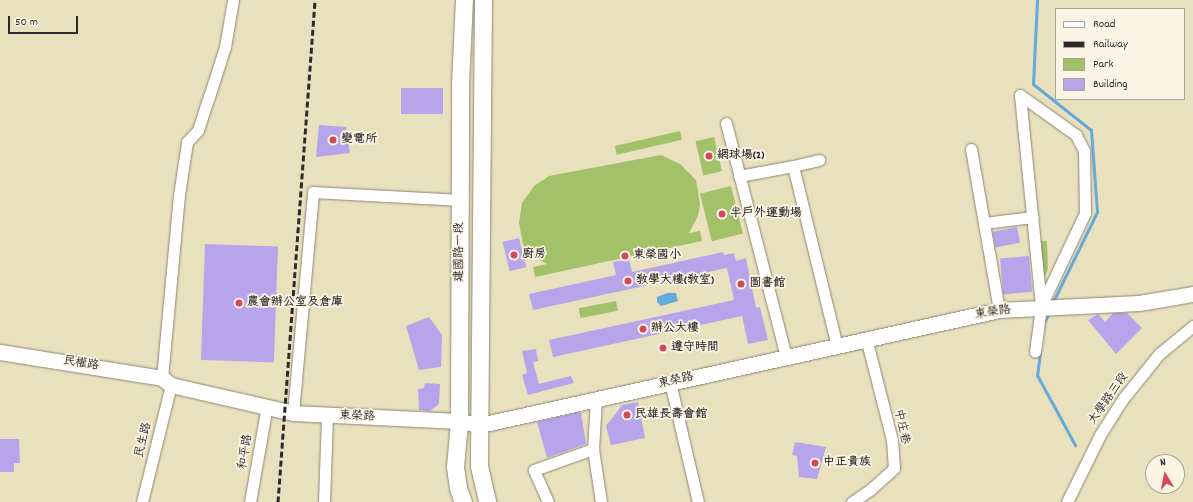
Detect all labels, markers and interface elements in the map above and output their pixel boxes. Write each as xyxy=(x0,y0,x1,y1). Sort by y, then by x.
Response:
scale bar xyxy=(10,8,80,34)
legend xyxy=(1055,8,1185,100)
text: 50 m xyxy=(15,14,38,31)
text: Road xyxy=(1093,16,1115,33)
text: Railway xyxy=(1093,36,1128,53)
text: Park xyxy=(1093,56,1113,73)
text: Building xyxy=(1093,76,1128,93)
place label: 變電所 xyxy=(341,133,377,147)
marker: 變電所 xyxy=(328,135,338,145)
place label: 網球場(2) xyxy=(717,149,764,163)
marker: 網球場(2) xyxy=(704,151,714,161)
place label: 半戶外運動場 xyxy=(730,207,802,221)
marker: 半戶外運動場 xyxy=(717,209,727,219)
street label: 建國路一段 xyxy=(453,222,467,282)
place label: 廚房 xyxy=(522,248,546,262)
place label: 東榮國小 xyxy=(633,249,681,263)
marker: 廚房 xyxy=(509,250,519,260)
marker: 東榮國小 xyxy=(620,251,630,261)
place label: 教學大樓(教室) xyxy=(636,274,714,288)
marker: 教學大樓(教室) xyxy=(623,276,633,286)
place label: 圖書館 xyxy=(749,277,785,291)
marker: 圖書館 xyxy=(736,279,746,289)
place label: 農會辦公室及倉庫 xyxy=(247,296,343,310)
marker: 農會辦公室及倉庫 xyxy=(234,298,244,308)
street label: 東榮路 xyxy=(974,303,1012,323)
place label: 辦公大樓 xyxy=(651,322,699,336)
marker: 辦公大樓 xyxy=(638,324,648,334)
place label: 遵守時間 xyxy=(671,341,719,355)
marker: 遵守時間 xyxy=(658,343,668,353)
street label: 民權路 xyxy=(62,354,100,374)
street label: 東榮路 xyxy=(657,370,695,392)
street label: 大學路三段 xyxy=(1086,370,1132,428)
place label: 民雄長壽會館 xyxy=(635,408,707,422)
street label: 中庄巷 xyxy=(890,408,912,446)
street label: 東榮路 xyxy=(339,409,375,425)
marker: 民雄長壽會館 xyxy=(622,410,632,420)
street label: 民生路 xyxy=(133,421,155,459)
street label: 和平路 xyxy=(236,433,256,471)
north arrow xyxy=(1145,454,1185,494)
text: N xyxy=(1159,455,1167,472)
place label: 中正貴族 xyxy=(823,456,871,470)
marker: 中正貴族 xyxy=(810,458,820,468)

